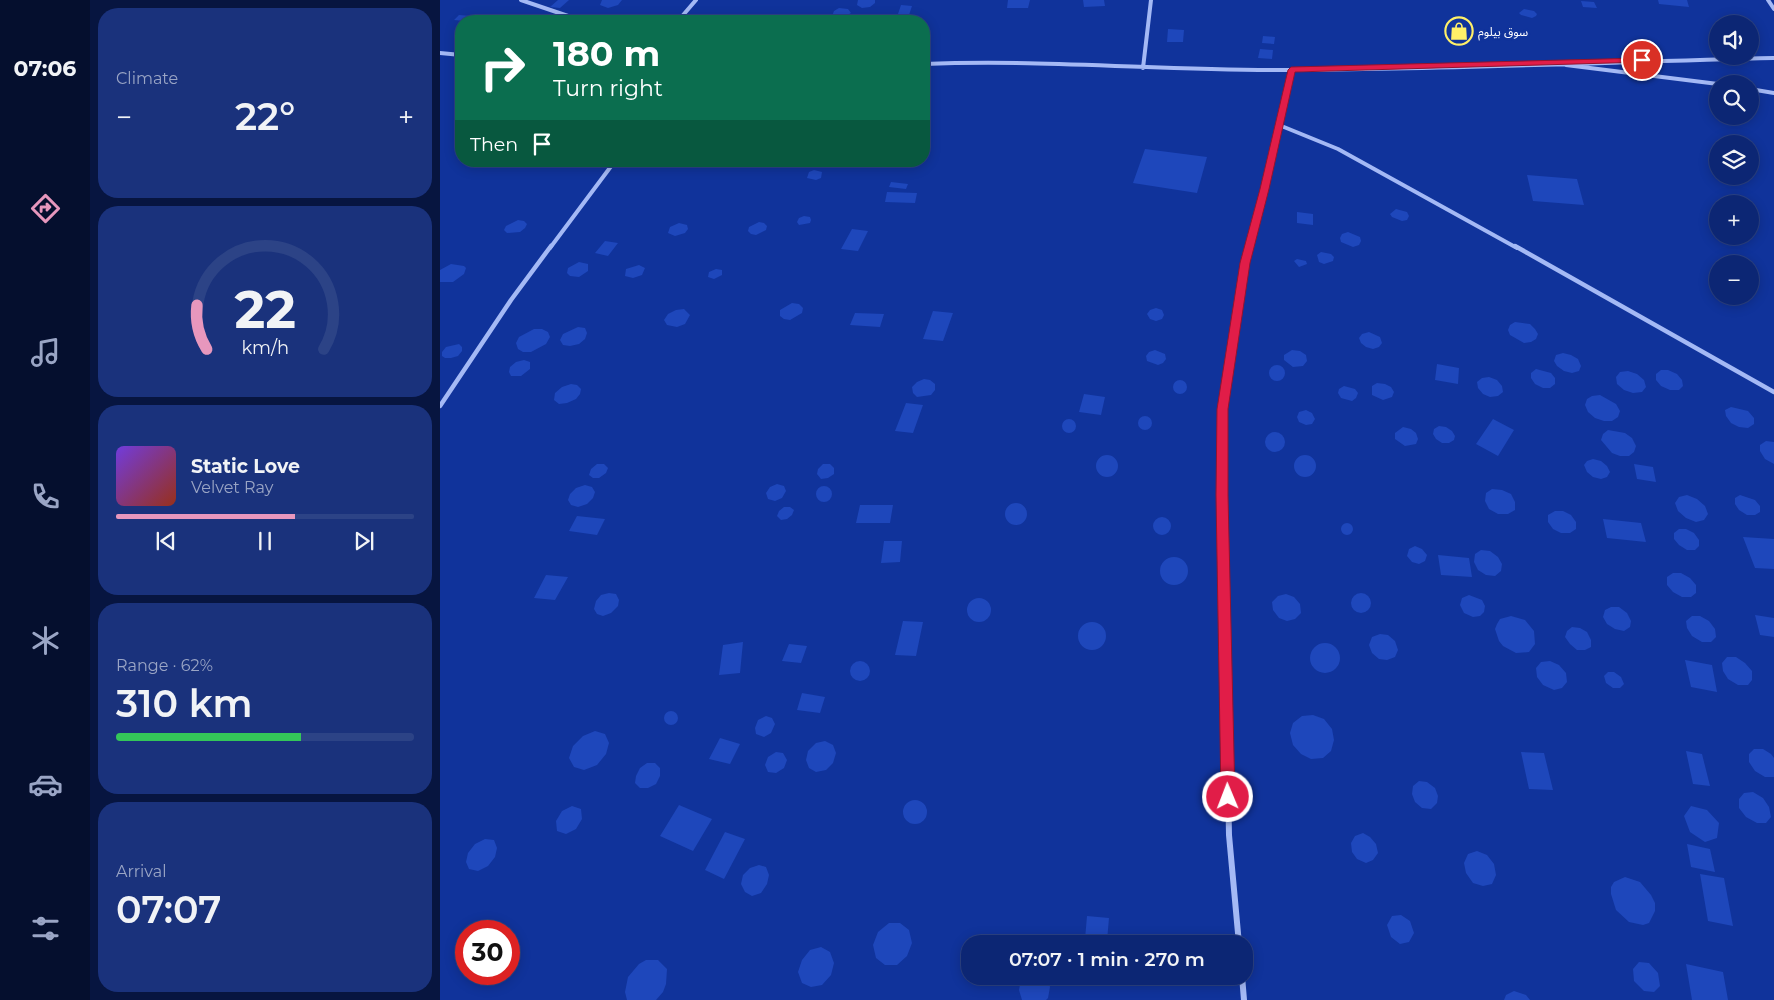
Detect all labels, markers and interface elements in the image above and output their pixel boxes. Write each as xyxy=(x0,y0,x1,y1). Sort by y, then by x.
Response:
map controls xyxy=(1709,15,1759,305)
button: sound xyxy=(1709,15,1759,65)
shop icon: سوق بيلوم xyxy=(1444,16,1474,46)
place label: سوق بيلوم xyxy=(1478,24,1528,41)
text: 180 m xyxy=(553,32,660,75)
icon: right xyxy=(470,35,535,100)
pin xyxy=(1621,39,1663,81)
icon: arrive xyxy=(1628,46,1656,74)
text: 07:06 xyxy=(14,55,76,82)
text: Climate xyxy=(116,69,178,88)
text: Turn right xyxy=(553,75,663,102)
button: search xyxy=(1709,75,1759,125)
text: 22° xyxy=(235,93,295,140)
text: − xyxy=(116,100,132,134)
text: + xyxy=(398,100,414,134)
icon: arrive xyxy=(528,130,556,158)
text: Then xyxy=(470,133,518,156)
button: layers xyxy=(1709,135,1759,185)
icon: directions xyxy=(28,191,63,226)
button: + xyxy=(1709,195,1759,245)
button: − xyxy=(1709,255,1759,305)
text: 22 xyxy=(234,278,296,341)
icon: music xyxy=(28,335,63,370)
text: km/h xyxy=(241,337,289,358)
text: Static Love xyxy=(191,455,300,478)
text: Velvet Ray xyxy=(191,478,273,497)
icon: phone xyxy=(28,479,63,514)
icon: previous xyxy=(152,527,180,555)
icon: pause xyxy=(251,527,279,555)
icon: next xyxy=(350,527,378,555)
icon: climate xyxy=(28,623,63,658)
text: Range · 62% xyxy=(116,656,213,675)
text: 310 km xyxy=(116,680,253,727)
icon: car xyxy=(28,767,63,802)
position arrow xyxy=(1201,770,1253,822)
text: Arrival xyxy=(116,862,166,881)
text: 07:07 xyxy=(116,886,221,933)
icon: filters xyxy=(28,911,63,946)
speed limit sign: 30 xyxy=(455,920,520,985)
text: 07:07 · 1 min · 270 m xyxy=(1009,948,1205,971)

